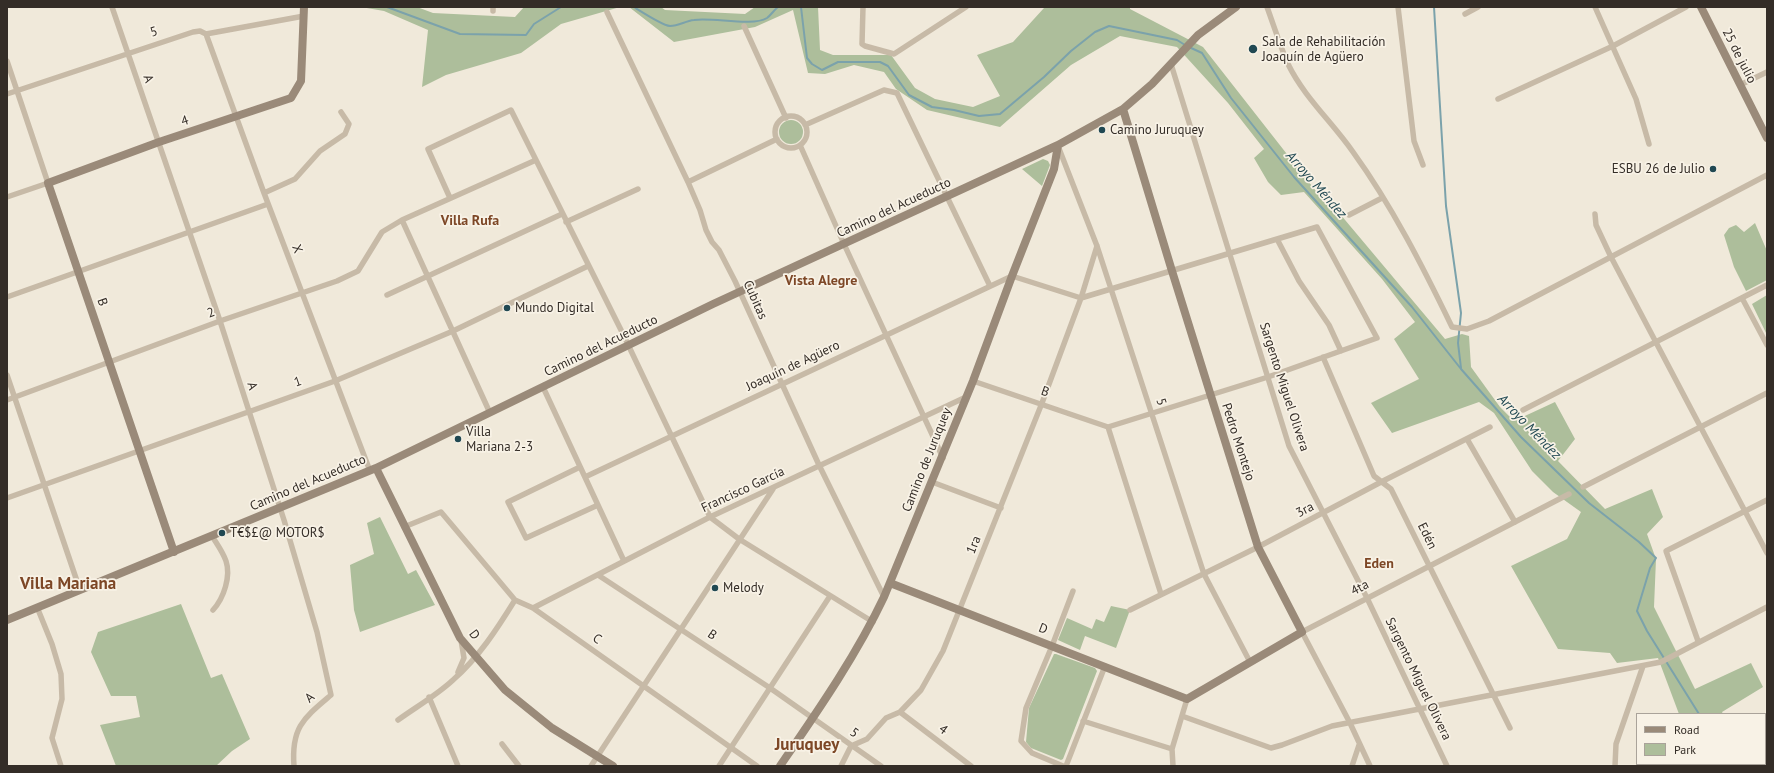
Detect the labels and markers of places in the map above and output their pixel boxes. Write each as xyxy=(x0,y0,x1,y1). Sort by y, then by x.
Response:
place label: Sala de Rehabilitación Joaquín de Agüero xyxy=(1262,34,1385,65)
marker: Sala de Rehabilitación Joaquín de Agüero xyxy=(1247,43,1259,55)
place label: Camino Juruquey xyxy=(1110,122,1204,138)
marker: Camino Juruquey xyxy=(1097,125,1107,135)
place label: ESBU 26 de Julio xyxy=(1612,161,1705,177)
marker: ESBU 26 de Julio xyxy=(1708,164,1718,174)
place label: Mundo Digital xyxy=(515,300,594,316)
marker: Mundo Digital xyxy=(502,303,512,313)
place label: Villa Mariana 2-3 xyxy=(466,424,533,455)
marker: Villa Mariana 2-3 xyxy=(453,434,463,444)
place label: T€$£@ MOTOR$ xyxy=(230,525,325,541)
marker: T€$£@ MOTOR$ xyxy=(217,528,227,538)
place label: Melody xyxy=(723,580,764,596)
marker: Melody xyxy=(710,583,720,593)

